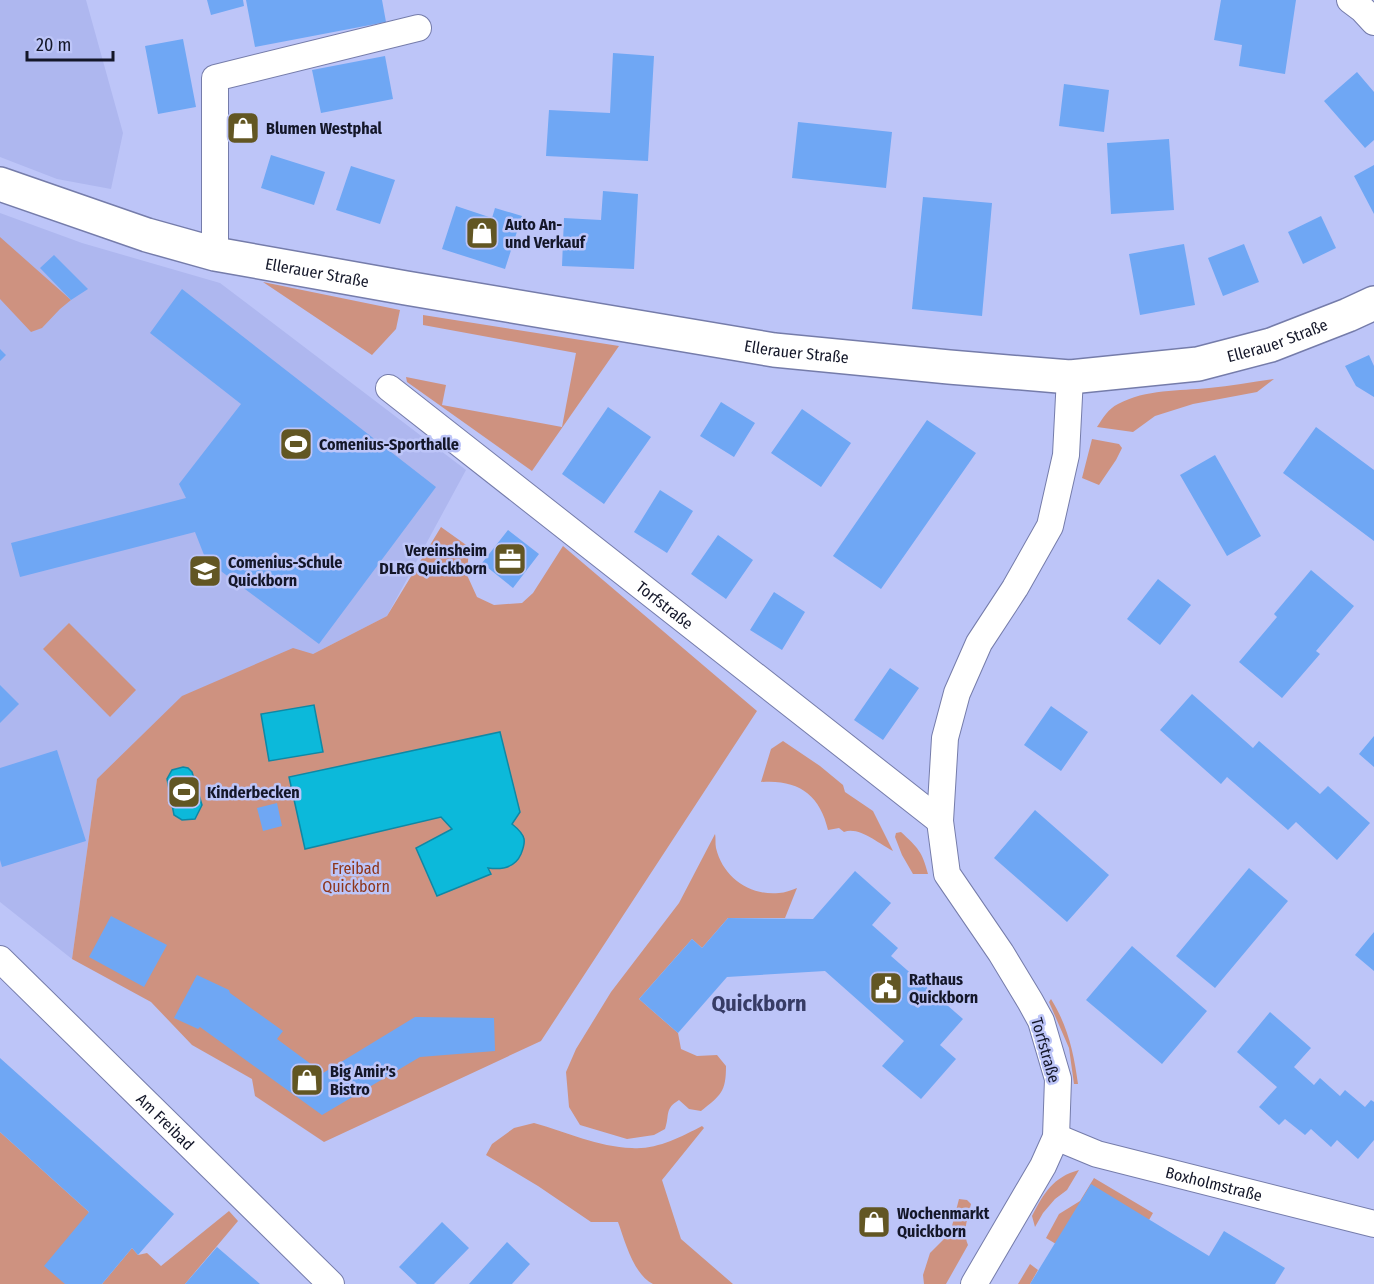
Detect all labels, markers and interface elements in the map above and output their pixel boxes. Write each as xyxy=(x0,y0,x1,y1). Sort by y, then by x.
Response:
scale bar xyxy=(27,24,112,62)
text: 20 m xyxy=(36,34,71,56)
shop icon: Blumen Westphal xyxy=(225,110,261,146)
place label: Blumen Westphal xyxy=(266,119,382,138)
shop icon: Auto An- und Verkauf xyxy=(464,215,500,251)
place label: Auto An- und Verkauf xyxy=(504,215,587,252)
street label: Ellerauer Straße xyxy=(264,254,370,291)
street label: Ellerauer Straße xyxy=(1225,315,1330,366)
street label: Ellerauer Straße xyxy=(743,336,850,367)
sports icon: Comenius-Sporthalle xyxy=(278,426,314,462)
place label: Comenius-Sporthalle xyxy=(319,435,459,454)
place label: Vereinsheim DLRG Quickborn xyxy=(379,541,487,578)
office icon: Vereinsheim DLRG Quickborn xyxy=(492,541,528,577)
school or university icon: Comenius-Schule Quickborn xyxy=(187,553,223,589)
place label: Comenius-Schule Quickborn xyxy=(228,553,342,590)
street label: Torfstraße xyxy=(633,577,697,633)
sports icon: Kinderbecken xyxy=(166,774,202,810)
place label: Kinderbecken xyxy=(207,783,300,802)
park label: Freibad Quickborn xyxy=(322,859,390,896)
public building icon: Rathaus Quickborn xyxy=(868,970,904,1006)
place label: Rathaus Quickborn xyxy=(909,970,978,1007)
district label: Quickborn xyxy=(711,990,807,1017)
street label: Torfstraße xyxy=(1027,1015,1064,1085)
shop icon: Big Amir's Bistro xyxy=(289,1062,325,1098)
place label: Big Amir's Bistro xyxy=(330,1062,396,1099)
street label: Am Freibad xyxy=(133,1090,198,1154)
street label: Boxholmstraße xyxy=(1164,1163,1264,1205)
shop icon: Wochenmarkt Quickborn xyxy=(856,1204,892,1240)
place label: Wochenmarkt Quickborn xyxy=(897,1204,990,1241)

